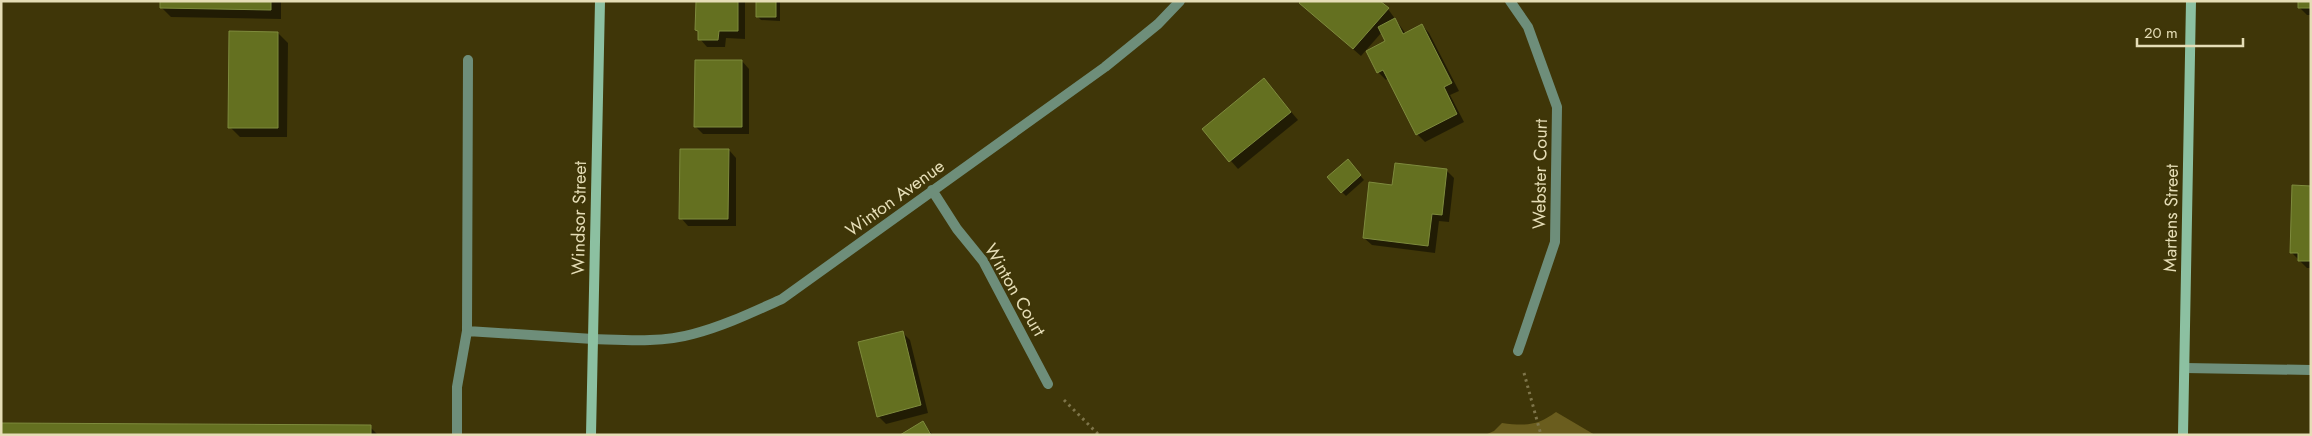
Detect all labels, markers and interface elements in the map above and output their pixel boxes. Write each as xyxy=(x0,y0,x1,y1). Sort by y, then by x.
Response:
scale bar xyxy=(2137,15,2243,47)
text: 20 m xyxy=(2144,22,2178,44)
street label: Webster Court xyxy=(1526,118,1554,229)
street label: Winton Avenue xyxy=(840,153,950,243)
street label: Windsor Street xyxy=(565,160,593,275)
street label: Martens Street xyxy=(2157,163,2185,272)
street label: Winton Court xyxy=(978,239,1052,342)

